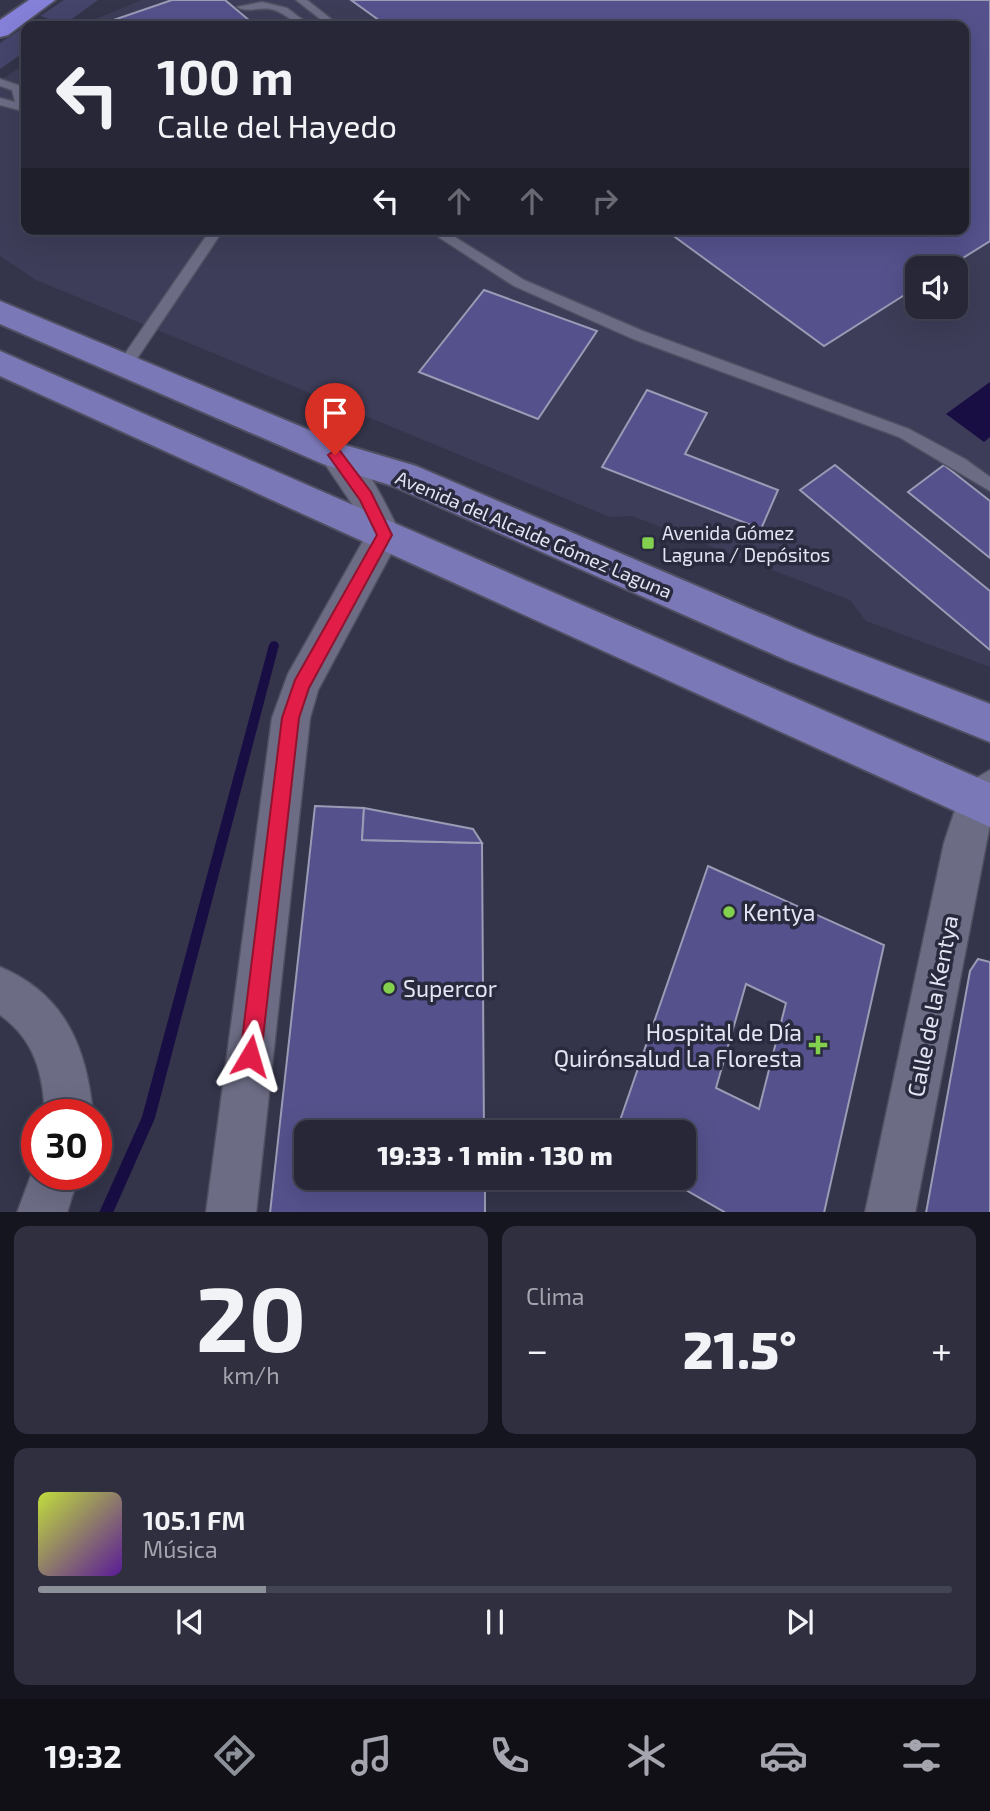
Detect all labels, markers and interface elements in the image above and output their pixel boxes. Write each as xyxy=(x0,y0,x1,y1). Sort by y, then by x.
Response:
text: 100 m xyxy=(157,46,294,105)
icon: left xyxy=(42,49,133,140)
text: Calle del Hayedo xyxy=(157,106,397,144)
icon: left xyxy=(367,182,405,220)
icon: ahead xyxy=(440,182,478,220)
icon: ahead xyxy=(513,182,551,220)
icon: right xyxy=(586,182,624,220)
map controls xyxy=(905,256,968,319)
button: sound xyxy=(905,256,968,319)
pin xyxy=(305,383,365,455)
icon: arrive xyxy=(316,394,354,432)
street label: Avenida del Alcalde Gómez Laguna xyxy=(392,465,676,603)
place label: Avenida Gómez Laguna / Depósitos xyxy=(662,521,830,566)
marker: Avenida Gómez Laguna / Depósitos xyxy=(640,535,656,551)
place label: Kentya xyxy=(743,898,815,926)
marker: Kentya xyxy=(721,904,737,920)
street label: Calle de la Kentya xyxy=(901,913,963,1099)
place label: Supercor xyxy=(403,974,497,1002)
marker: Supercor xyxy=(381,980,397,996)
place label: Hospital de Día Quirónsalud La Floresta xyxy=(554,1018,802,1072)
position arrow xyxy=(213,1019,287,1093)
marker: Hospital de Día Quirónsalud La Floresta xyxy=(808,1035,828,1055)
speed limit sign: 30 xyxy=(21,1099,112,1190)
text: 19:33 · 1 min · 130 m xyxy=(377,1139,613,1170)
text: 20 xyxy=(196,1261,306,1370)
text: Clima xyxy=(526,1282,584,1310)
text: 21.5° xyxy=(683,1317,797,1379)
text: − xyxy=(526,1326,548,1372)
text: + xyxy=(931,1326,952,1372)
text: km/h xyxy=(222,1361,280,1389)
text: 105.1 FM xyxy=(143,1504,245,1535)
text: Música xyxy=(143,1535,218,1563)
icon: previous xyxy=(171,1603,209,1641)
icon: pause xyxy=(476,1603,514,1641)
icon: next xyxy=(781,1603,819,1641)
icon: directions xyxy=(210,1731,259,1780)
icon: music xyxy=(347,1731,396,1780)
icon: phone xyxy=(485,1731,534,1780)
icon: climate xyxy=(622,1731,671,1780)
icon: car xyxy=(759,1731,808,1780)
icon: filters xyxy=(897,1731,946,1780)
text: 19:32 xyxy=(44,1736,122,1774)

